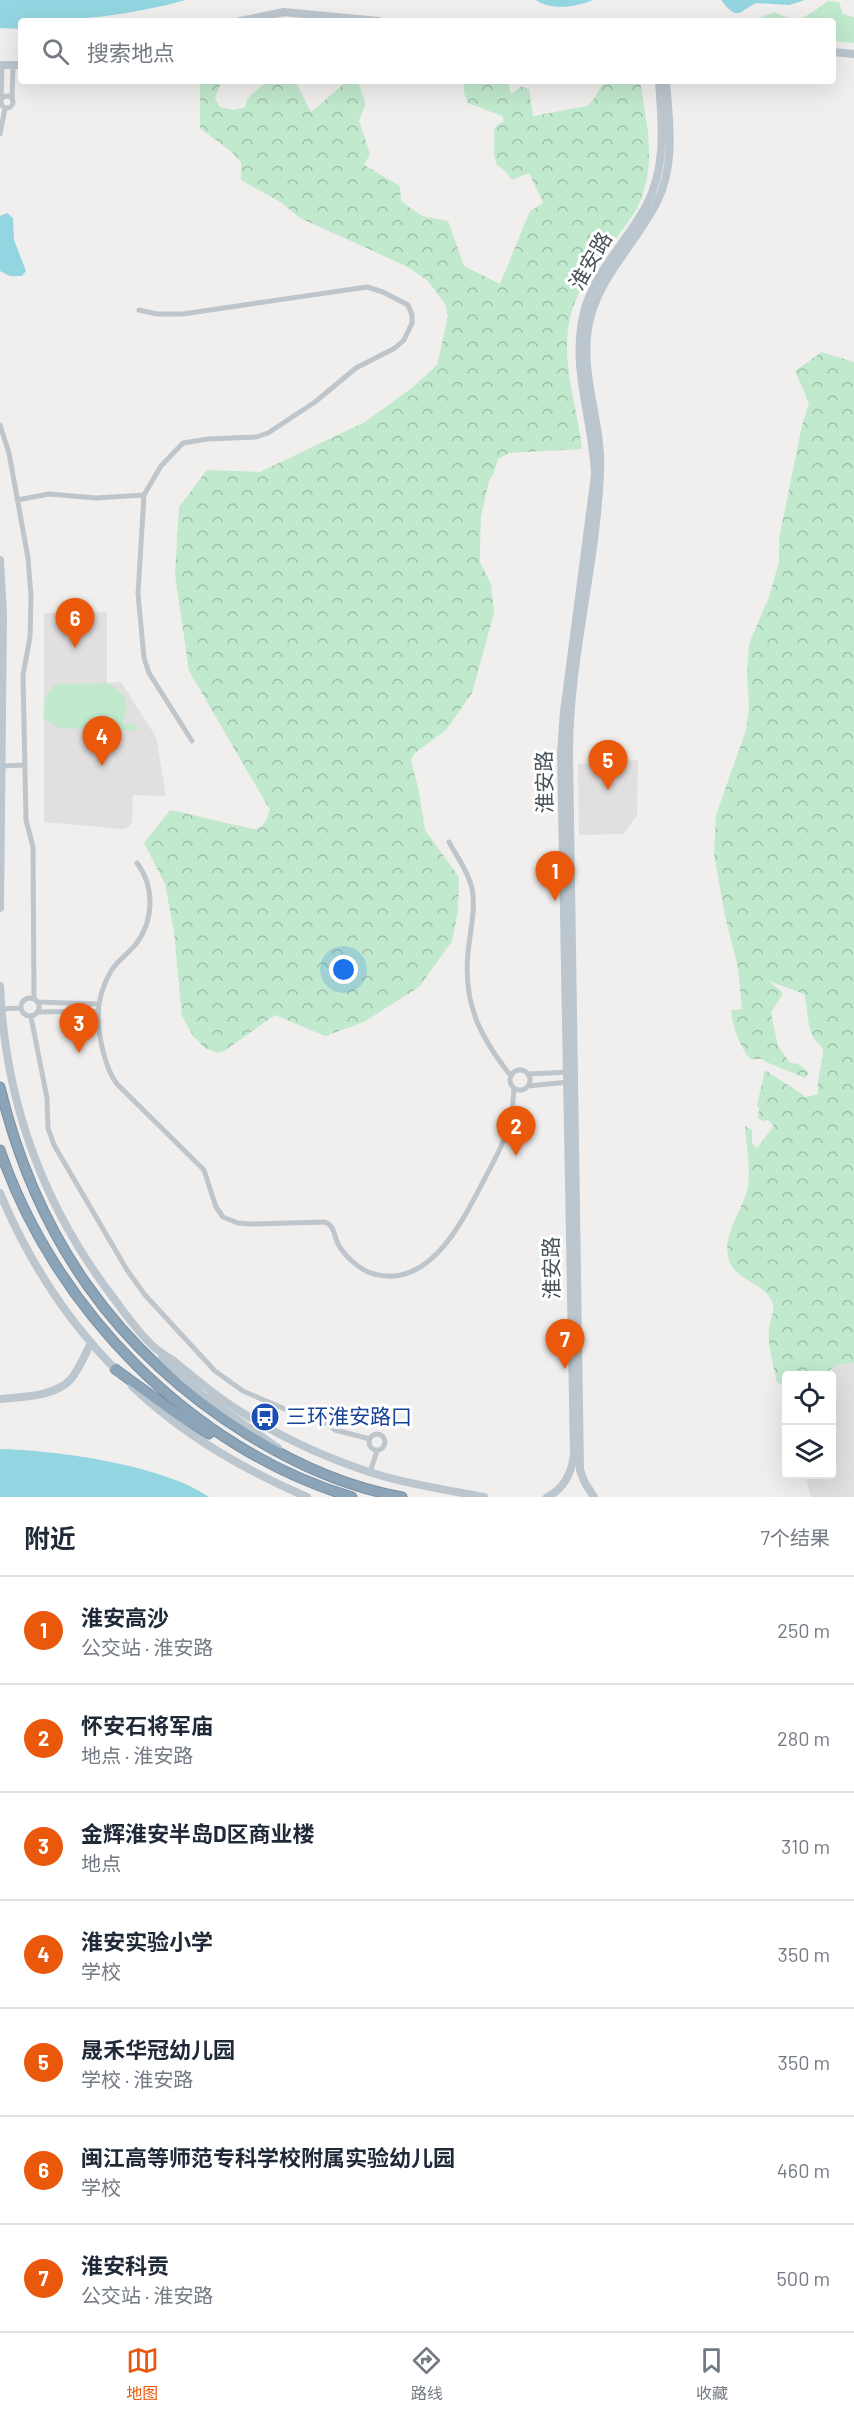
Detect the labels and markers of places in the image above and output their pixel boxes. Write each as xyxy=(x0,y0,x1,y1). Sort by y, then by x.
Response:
pin: 6 xyxy=(56,598,94,648)
pin: 4 xyxy=(82,716,122,766)
pin: 5 xyxy=(588,740,628,790)
pin: 1 xyxy=(536,852,574,901)
pin: 3 xyxy=(60,1004,98,1053)
pin: 2 xyxy=(496,1106,536,1156)
pin: 7 xyxy=(546,1320,584,1369)
bus stop icon: 三环淮安路口 xyxy=(249,1401,281,1433)
place label: 三环淮安路口 xyxy=(286,1403,412,1428)

